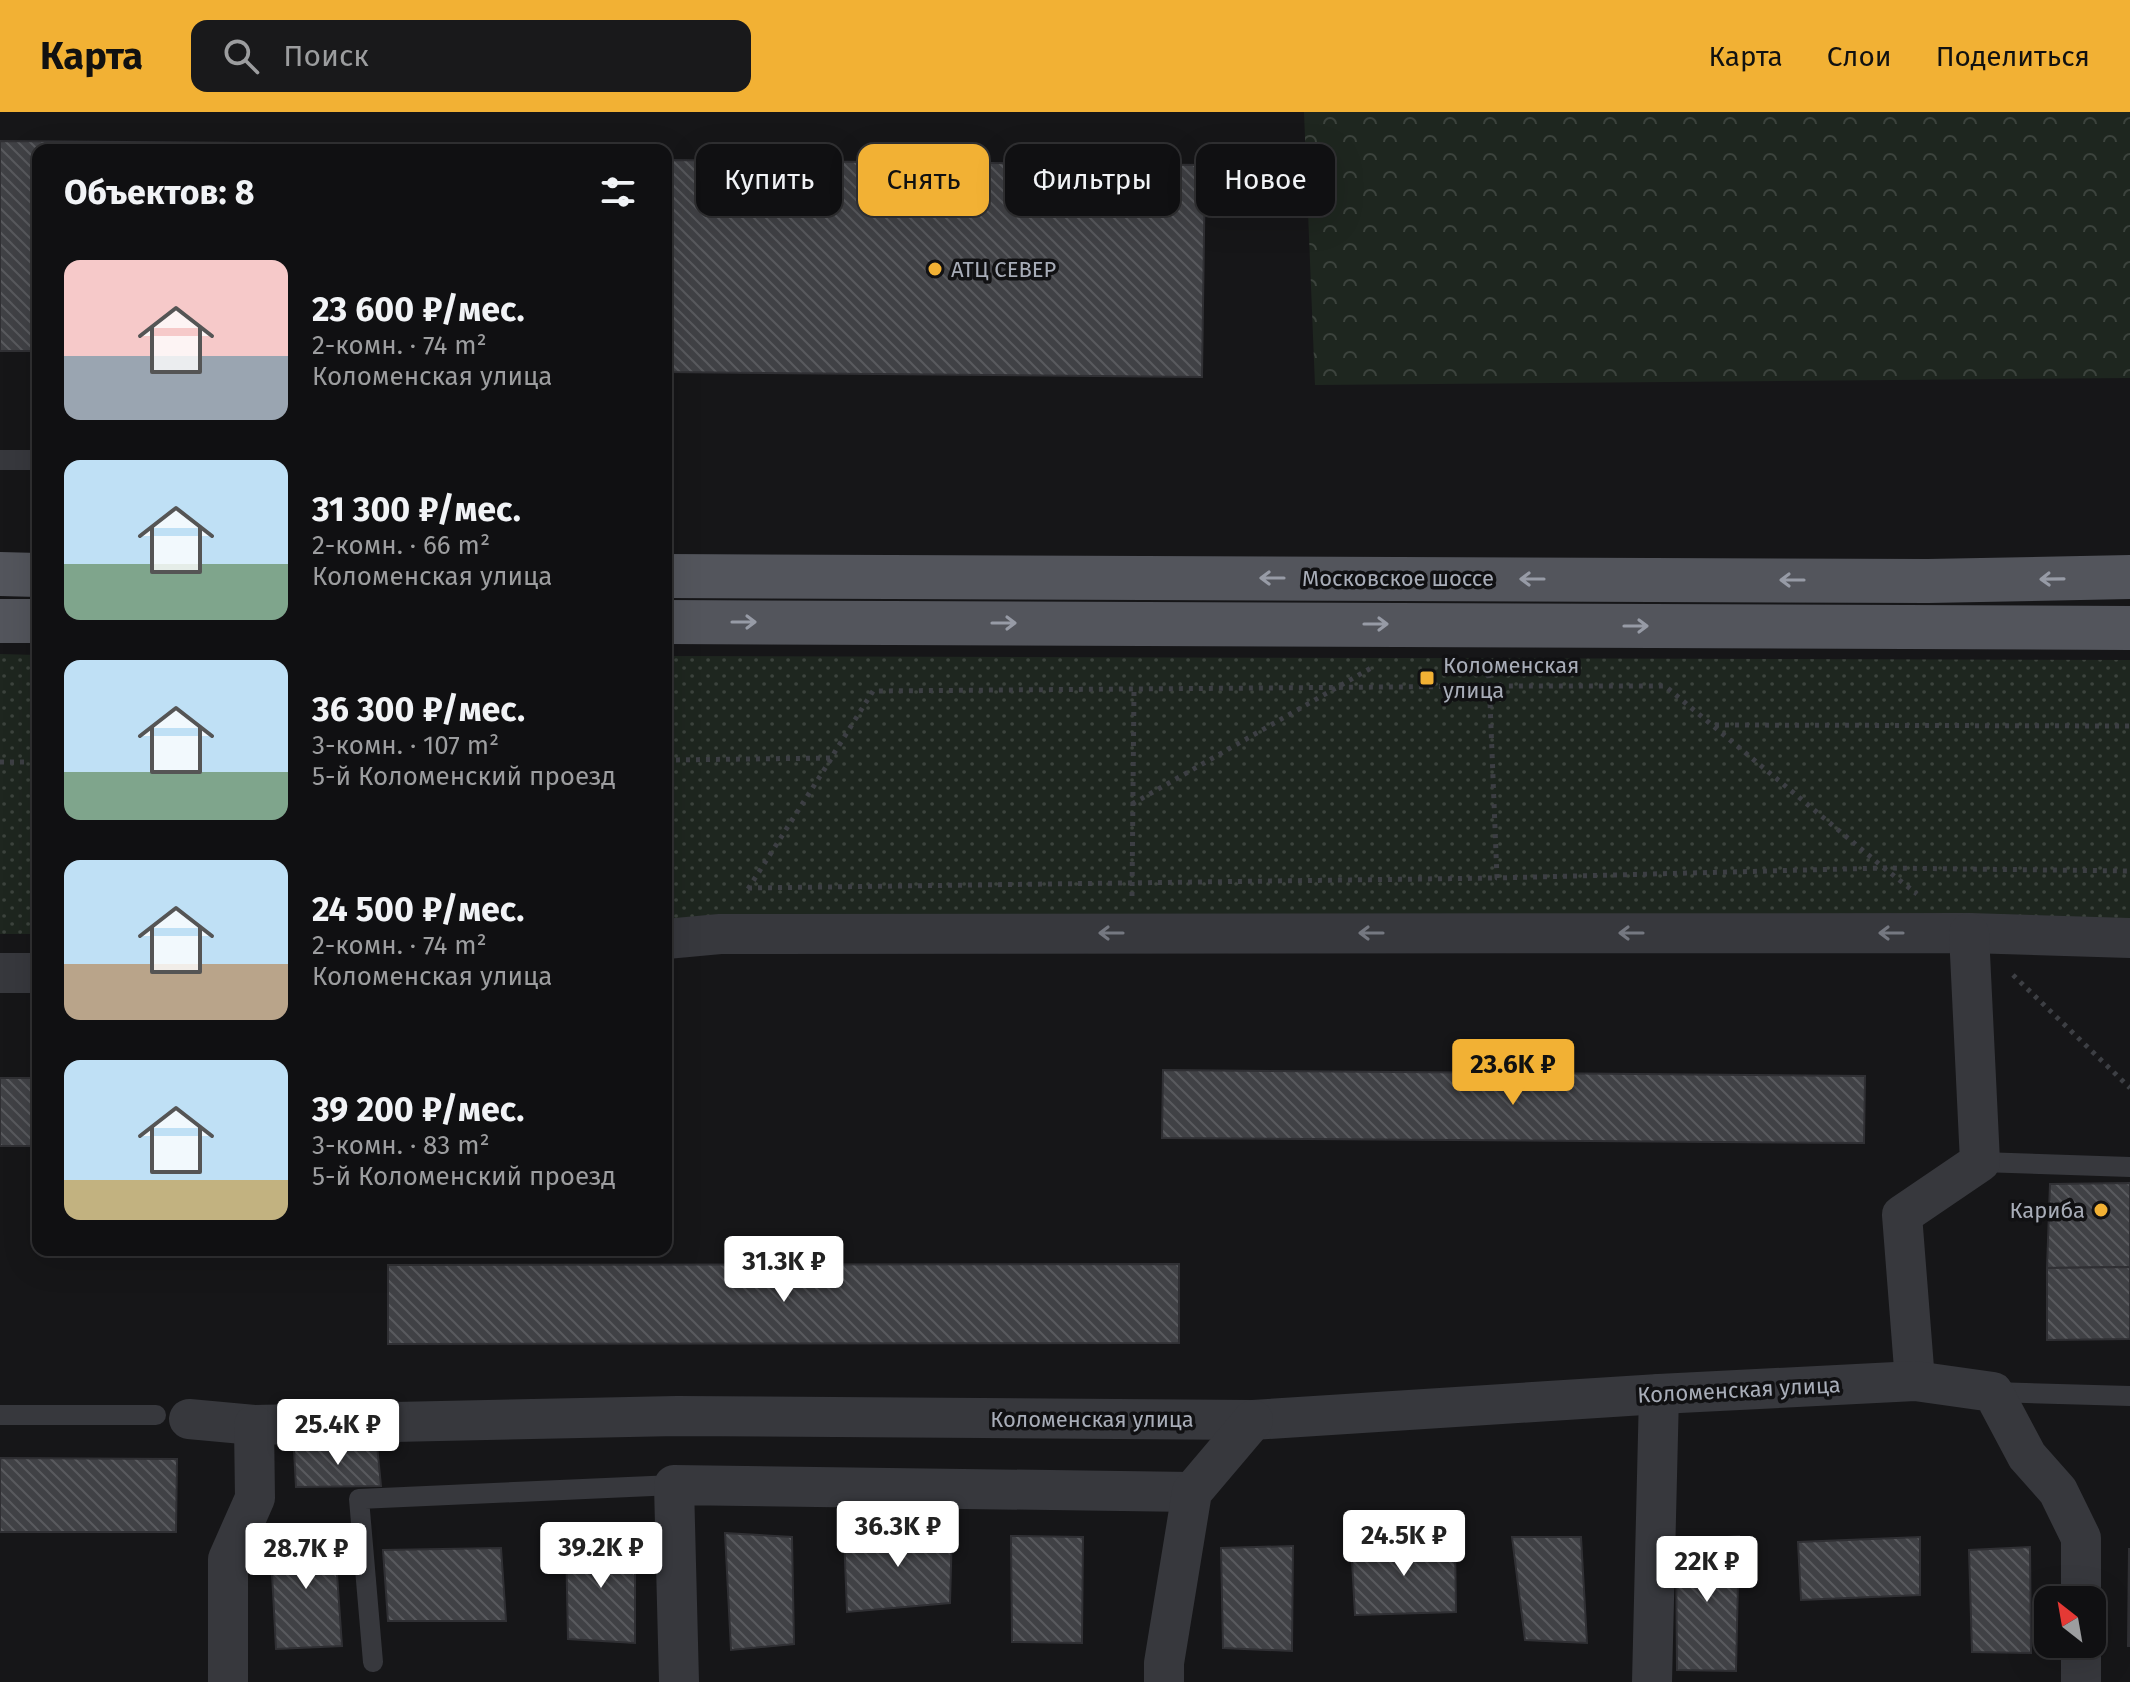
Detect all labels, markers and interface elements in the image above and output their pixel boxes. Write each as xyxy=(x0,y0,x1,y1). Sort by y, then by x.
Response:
search box xyxy=(191,20,751,92)
text: Карта xyxy=(40,33,143,79)
icon: search xyxy=(219,34,263,78)
text: Поиск xyxy=(283,38,369,74)
text: Карта xyxy=(1708,40,1783,73)
text: Слои xyxy=(1827,40,1892,73)
text: Поделиться xyxy=(1936,40,2090,73)
chip: Купить xyxy=(696,144,842,216)
chip: Снять xyxy=(858,144,989,216)
chip: Фильтры xyxy=(1005,144,1180,216)
chip: Новое xyxy=(1196,144,1335,216)
icon: filters xyxy=(596,170,640,214)
text: Объектов: 8 xyxy=(64,172,254,213)
place label: АТЦ СЕВЕР xyxy=(951,256,1057,283)
marker: АТЦ СЕВЕР xyxy=(926,260,944,278)
text: 23 600 ₽/мес. xyxy=(312,289,525,330)
icon: home xyxy=(128,292,224,388)
text: 2-комн. · 74 m² xyxy=(312,330,487,361)
text: Коломенская улица xyxy=(312,361,552,392)
text: 31 300 ₽/мес. xyxy=(312,489,521,530)
icon: home xyxy=(128,492,224,588)
text: 2-комн. · 66 m² xyxy=(312,530,490,561)
text: Коломенская улица xyxy=(312,561,552,592)
street label: Московское шоссе xyxy=(1302,565,1494,592)
one-way arrow xyxy=(1259,570,1286,585)
one-way arrow xyxy=(1519,571,1546,587)
one-way arrow xyxy=(2039,571,2066,586)
one-way arrow xyxy=(1779,572,1806,588)
one-way arrow xyxy=(730,614,757,630)
one-way arrow xyxy=(990,615,1017,631)
one-way arrow xyxy=(1362,617,1389,632)
one-way arrow xyxy=(1622,618,1649,634)
place label: Коломенская улица xyxy=(1443,652,1579,704)
marker: Коломенская улица xyxy=(1418,669,1436,687)
text: 36 300 ₽/мес. xyxy=(312,689,525,730)
icon: home xyxy=(128,692,224,788)
text: 3-комн. · 107 m² xyxy=(312,730,499,761)
text: 5-й Коломенский проезд xyxy=(312,761,616,792)
text: 24 500 ₽/мес. xyxy=(312,889,525,930)
icon: home xyxy=(128,892,224,988)
one-way arrow xyxy=(1098,925,1125,941)
one-way arrow xyxy=(1358,925,1385,941)
one-way arrow xyxy=(1618,925,1645,941)
one-way arrow xyxy=(1878,925,1905,941)
text: 2-комн. · 74 m² xyxy=(312,930,487,961)
text: Коломенская улица xyxy=(312,961,552,992)
pin: 23.6K ₽ xyxy=(1439,1039,1587,1107)
text: 23.6K ₽ xyxy=(1470,1049,1556,1080)
text: 39 200 ₽/мес. xyxy=(312,1089,524,1130)
icon: home xyxy=(128,1092,224,1188)
text: 3-комн. · 83 m² xyxy=(312,1130,490,1161)
text: 5-й Коломенский проезд xyxy=(312,1161,616,1192)
place label: Кариба xyxy=(2009,1197,2085,1224)
marker: Кариба xyxy=(2092,1201,2110,1219)
pin: 31.3K ₽ xyxy=(710,1236,858,1304)
text: 31.3K ₽ xyxy=(742,1246,826,1277)
street label: Коломенская улица xyxy=(1637,1371,1841,1409)
pin: 25.4K ₽ xyxy=(264,1399,412,1467)
street label: Коломенская улица xyxy=(990,1406,1194,1433)
text: 25.4K ₽ xyxy=(295,1409,381,1440)
pin: 36.3K ₽ xyxy=(824,1501,972,1569)
pin: 24.5K ₽ xyxy=(1330,1510,1478,1578)
text: 36.3K ₽ xyxy=(855,1511,941,1542)
text: 24.5K ₽ xyxy=(1361,1520,1447,1551)
pin: 39.2K ₽ xyxy=(527,1522,675,1590)
pin: 28.7K ₽ xyxy=(232,1523,380,1591)
text: 39.2K ₽ xyxy=(558,1532,644,1563)
text: 28.7K ₽ xyxy=(263,1533,349,1564)
pin: 22K ₽ xyxy=(1651,1536,1763,1604)
text: 22K ₽ xyxy=(1675,1546,1739,1577)
north arrow xyxy=(2034,1586,2106,1658)
map controls xyxy=(2034,1586,2106,1658)

